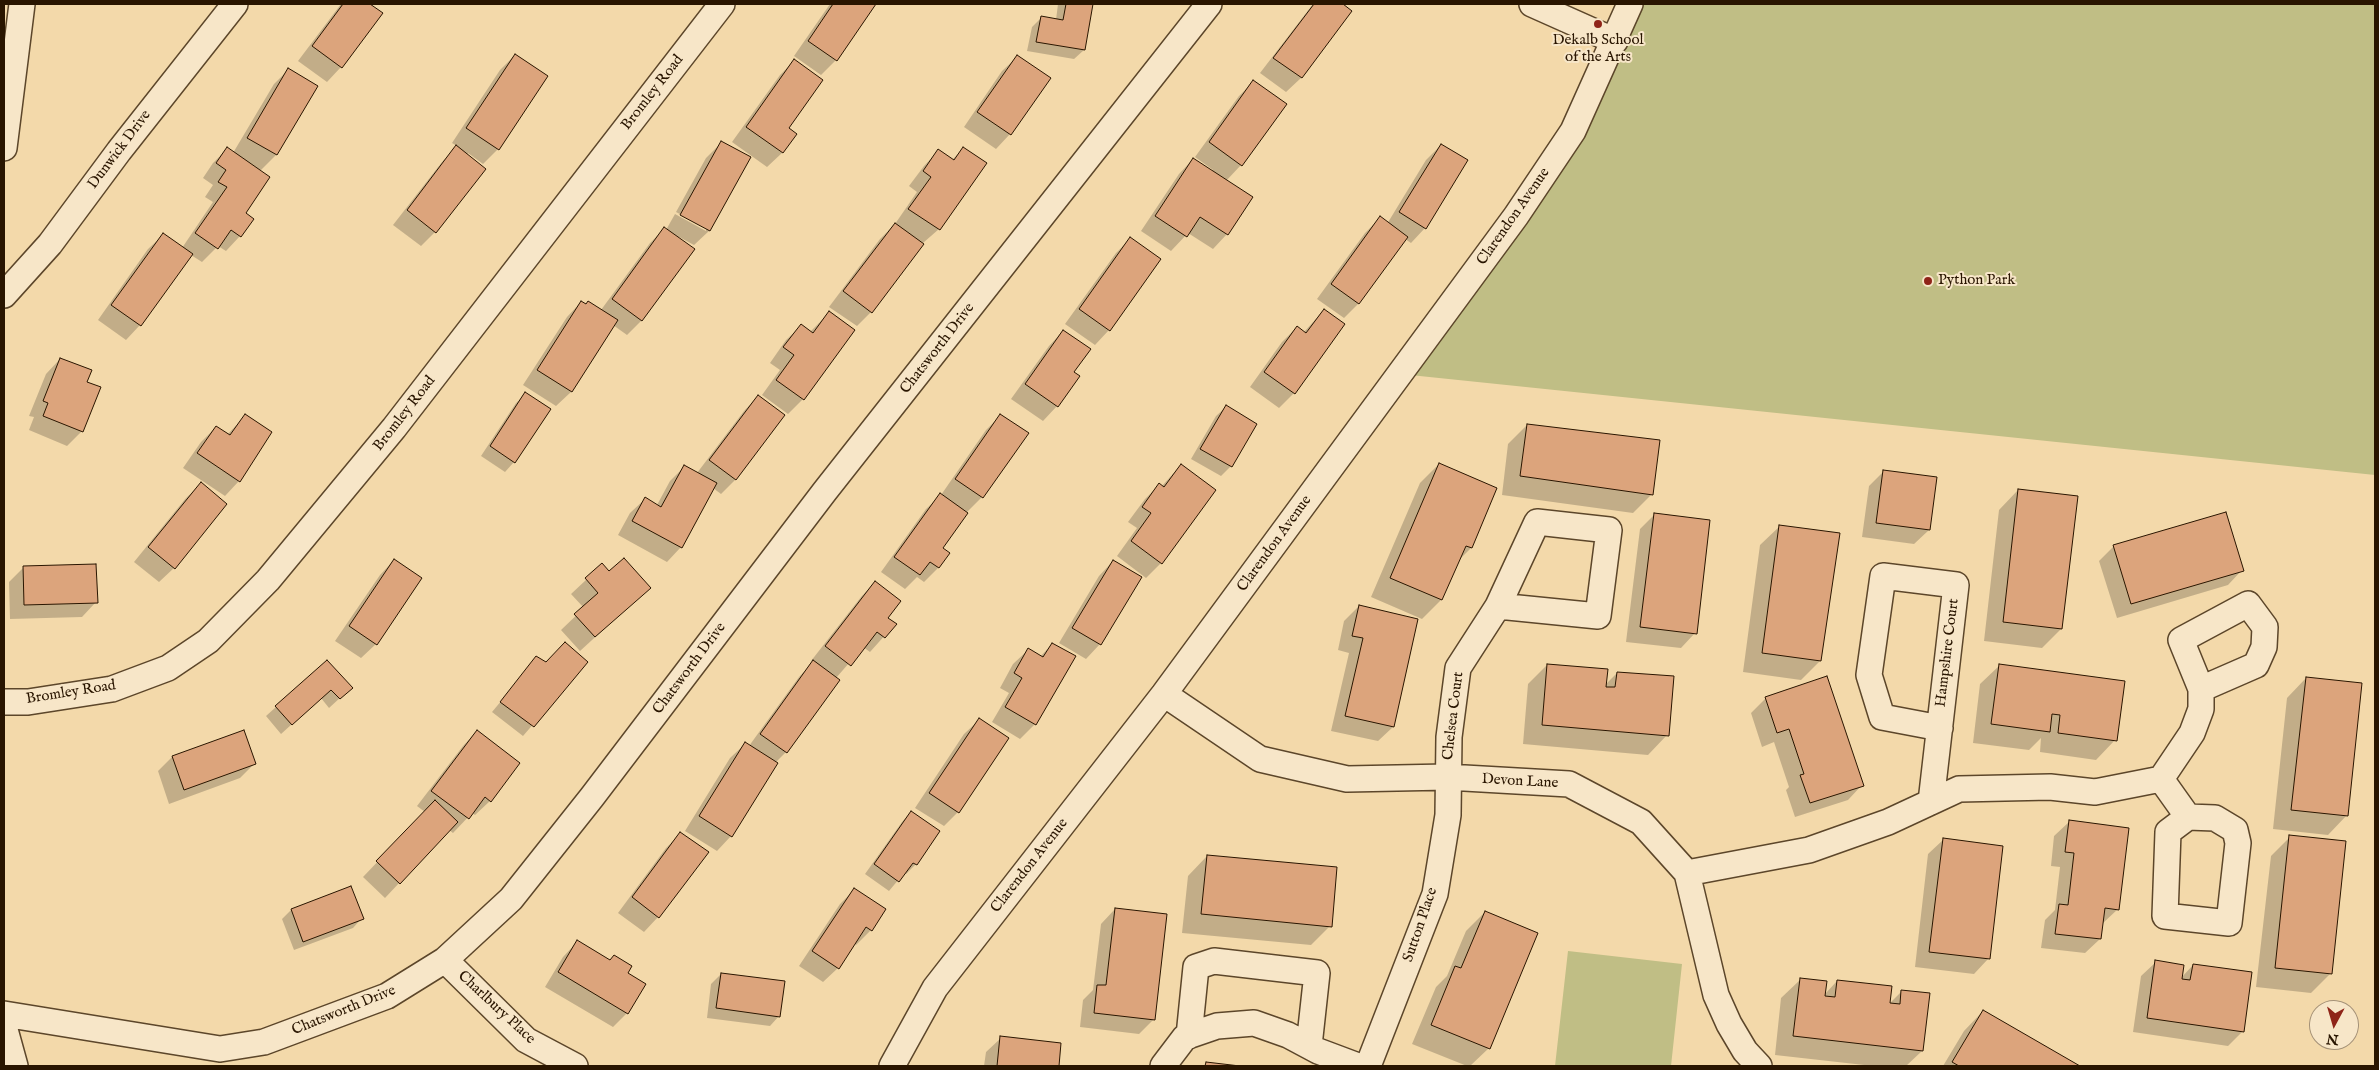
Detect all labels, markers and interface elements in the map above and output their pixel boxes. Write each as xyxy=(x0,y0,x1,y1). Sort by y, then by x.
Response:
marker: Dekalb School of the Arts xyxy=(1592,18,1604,30)
place label: Dekalb School of the Arts xyxy=(1552,32,1644,67)
street label: Bromley Road xyxy=(618,52,688,134)
street label: Dunwick Drive xyxy=(84,107,156,193)
street label: Clarendon Avenue xyxy=(1474,165,1554,269)
place label: Python Park xyxy=(1938,272,2015,290)
marker: Python Park xyxy=(1922,275,1934,287)
street label: Chatsworth Drive xyxy=(897,300,979,398)
street label: Bromley Road xyxy=(370,373,440,455)
street label: Clarendon Avenue xyxy=(1234,492,1316,596)
street label: Hampshire Court xyxy=(1932,598,1964,708)
street label: Chatsworth Drive xyxy=(650,620,730,718)
street label: Chelsea Court xyxy=(1440,671,1468,761)
street label: Bromley Road xyxy=(25,677,117,709)
street label: Devon Lane xyxy=(1481,771,1559,793)
street label: Clarendon Avenue xyxy=(988,815,1072,917)
street label: Sutton Place xyxy=(1400,885,1442,965)
street label: Charlbury Place xyxy=(454,968,538,1048)
street label: Chatsworth Drive xyxy=(290,982,398,1040)
north arrow xyxy=(2309,1000,2359,1050)
text: N xyxy=(2326,1029,2340,1049)

